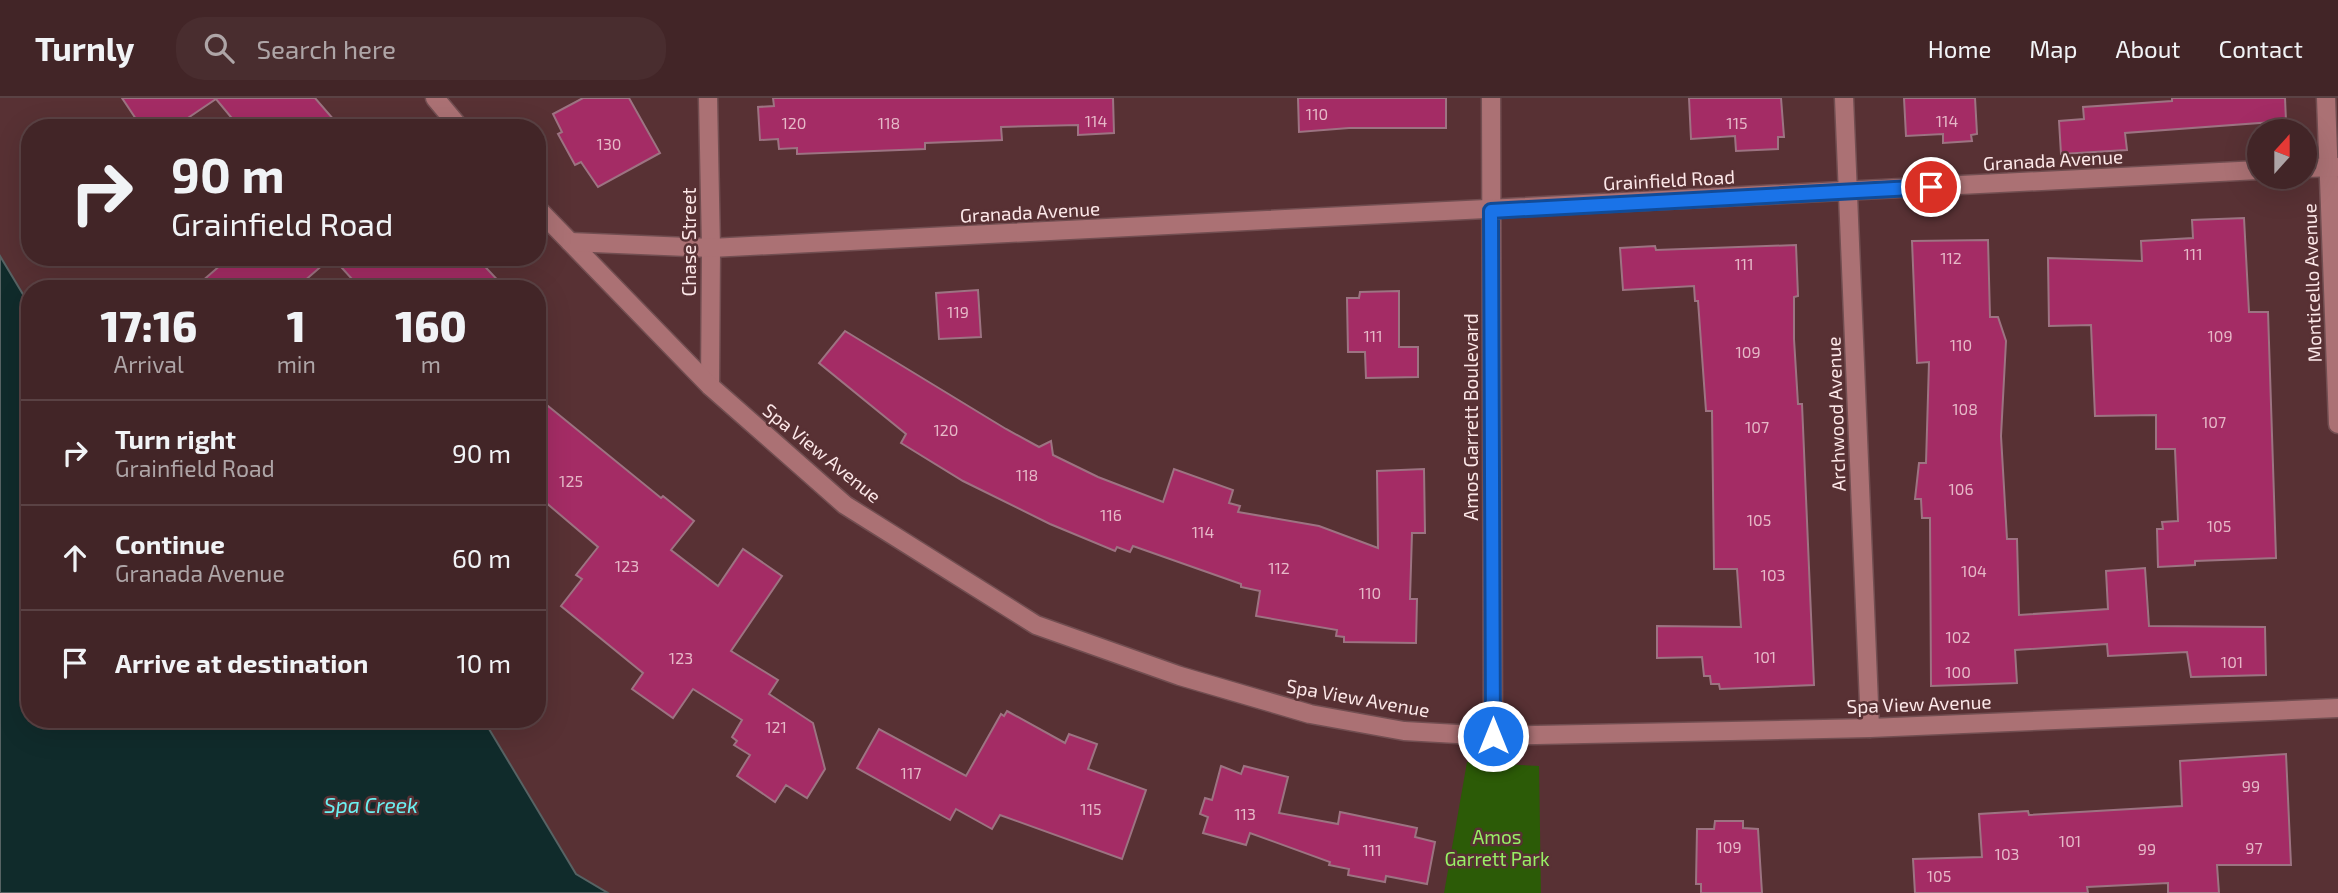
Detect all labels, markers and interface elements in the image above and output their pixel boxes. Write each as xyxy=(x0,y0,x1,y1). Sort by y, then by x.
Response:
search box xyxy=(176,17,666,80)
text: Turnly xyxy=(35,28,134,68)
icon: search xyxy=(200,29,238,67)
text: Search here xyxy=(256,33,396,64)
text: Home xyxy=(1928,34,1991,63)
text: Map xyxy=(2029,34,2077,63)
text: About xyxy=(2115,34,2181,63)
text: Contact xyxy=(2219,34,2303,63)
house number: 110 xyxy=(1306,104,1328,123)
house number: 114 xyxy=(1085,111,1107,130)
house number: 114 xyxy=(1936,111,1958,130)
house number: 120 xyxy=(781,113,807,132)
house number: 118 xyxy=(878,113,900,132)
house number: 115 xyxy=(1726,113,1748,132)
north arrow xyxy=(2247,119,2317,189)
map controls xyxy=(2247,119,2317,189)
house number: 130 xyxy=(597,134,621,153)
text: 90 m xyxy=(171,144,285,203)
street label: Granada Avenue xyxy=(1982,144,2124,175)
icon: right xyxy=(56,147,147,238)
pin xyxy=(1901,157,1961,217)
street label: Grainfield Road xyxy=(1602,165,1735,194)
icon: arrive xyxy=(1912,168,1950,206)
street label: Chase Street xyxy=(677,187,700,297)
street label: Granada Avenue xyxy=(959,196,1101,227)
street label: Monticello Avenue xyxy=(2297,203,2326,363)
text: Grainfield Road xyxy=(171,204,393,242)
house number: 111 xyxy=(2183,244,2203,263)
house number: 112 xyxy=(1940,248,1962,267)
house number: 111 xyxy=(1734,254,1754,273)
text: 17:16 xyxy=(100,300,197,350)
text: 1 xyxy=(287,300,306,350)
text: 160 xyxy=(395,300,467,350)
house number: 119 xyxy=(947,302,969,321)
street label: Amos Garrett Boulevard xyxy=(1459,313,1482,521)
house number: 111 xyxy=(1363,326,1383,345)
house number: 109 xyxy=(2207,326,2233,345)
house number: 110 xyxy=(1950,335,1972,354)
street label: Archwood Avenue xyxy=(1821,336,1850,492)
house number: 109 xyxy=(1735,342,1761,361)
text: Arrival xyxy=(114,350,184,378)
text: min xyxy=(277,350,316,378)
text: m xyxy=(421,350,441,378)
street label: Spa View Avenue xyxy=(759,398,886,507)
house number: 108 xyxy=(1952,399,1978,418)
house number: 107 xyxy=(2202,412,2226,431)
house number: 107 xyxy=(1745,417,1769,436)
house number: 120 xyxy=(933,420,959,439)
text: Turn right xyxy=(115,423,236,454)
icon: right xyxy=(56,434,94,472)
text: 90 m xyxy=(452,437,511,468)
text: Grainfield Road xyxy=(115,454,275,482)
house number: 118 xyxy=(1016,465,1038,484)
house number: 125 xyxy=(559,471,583,490)
house number: 106 xyxy=(1948,479,1974,498)
house number: 116 xyxy=(1100,505,1122,524)
house number: 105 xyxy=(1747,510,1771,529)
house number: 105 xyxy=(2207,516,2231,535)
house number: 114 xyxy=(1192,522,1214,541)
text: Continue xyxy=(115,528,225,559)
icon: ahead xyxy=(56,539,94,577)
text: 60 m xyxy=(452,542,511,573)
house number: 123 xyxy=(615,556,639,575)
house number: 112 xyxy=(1268,558,1290,577)
text: Granada Avenue xyxy=(115,559,285,587)
house number: 104 xyxy=(1961,561,1987,580)
house number: 103 xyxy=(1761,565,1785,584)
house number: 110 xyxy=(1359,583,1381,602)
house number: 102 xyxy=(1945,627,1971,646)
icon: arrive xyxy=(56,644,94,682)
text: Arrive at destination xyxy=(115,647,368,678)
text: 10 m xyxy=(456,647,511,678)
house number: 101 xyxy=(1754,647,1776,666)
house number: 123 xyxy=(669,648,693,667)
house number: 101 xyxy=(2221,652,2243,671)
house number: 100 xyxy=(1945,662,1971,681)
street label: Spa View Avenue xyxy=(1285,674,1432,721)
street label: Spa View Avenue xyxy=(1846,689,1992,718)
position arrow xyxy=(1456,699,1530,773)
house number: 121 xyxy=(765,717,787,736)
house number: 117 xyxy=(901,763,921,782)
house number: 99 xyxy=(2242,776,2260,795)
water label: Spa Creek xyxy=(324,792,418,817)
house number: 115 xyxy=(1080,799,1102,818)
house number: 113 xyxy=(1234,804,1256,823)
park label: Amos Garrett Park xyxy=(1444,825,1550,870)
house number: 101 xyxy=(2059,831,2081,850)
house number: 109 xyxy=(1716,837,1742,856)
house number: 97 xyxy=(2245,838,2263,857)
house number: 99 xyxy=(2138,839,2156,858)
house number: 111 xyxy=(1362,840,1382,859)
house number: 103 xyxy=(1995,844,2019,863)
house number: 105 xyxy=(1927,866,1951,885)

